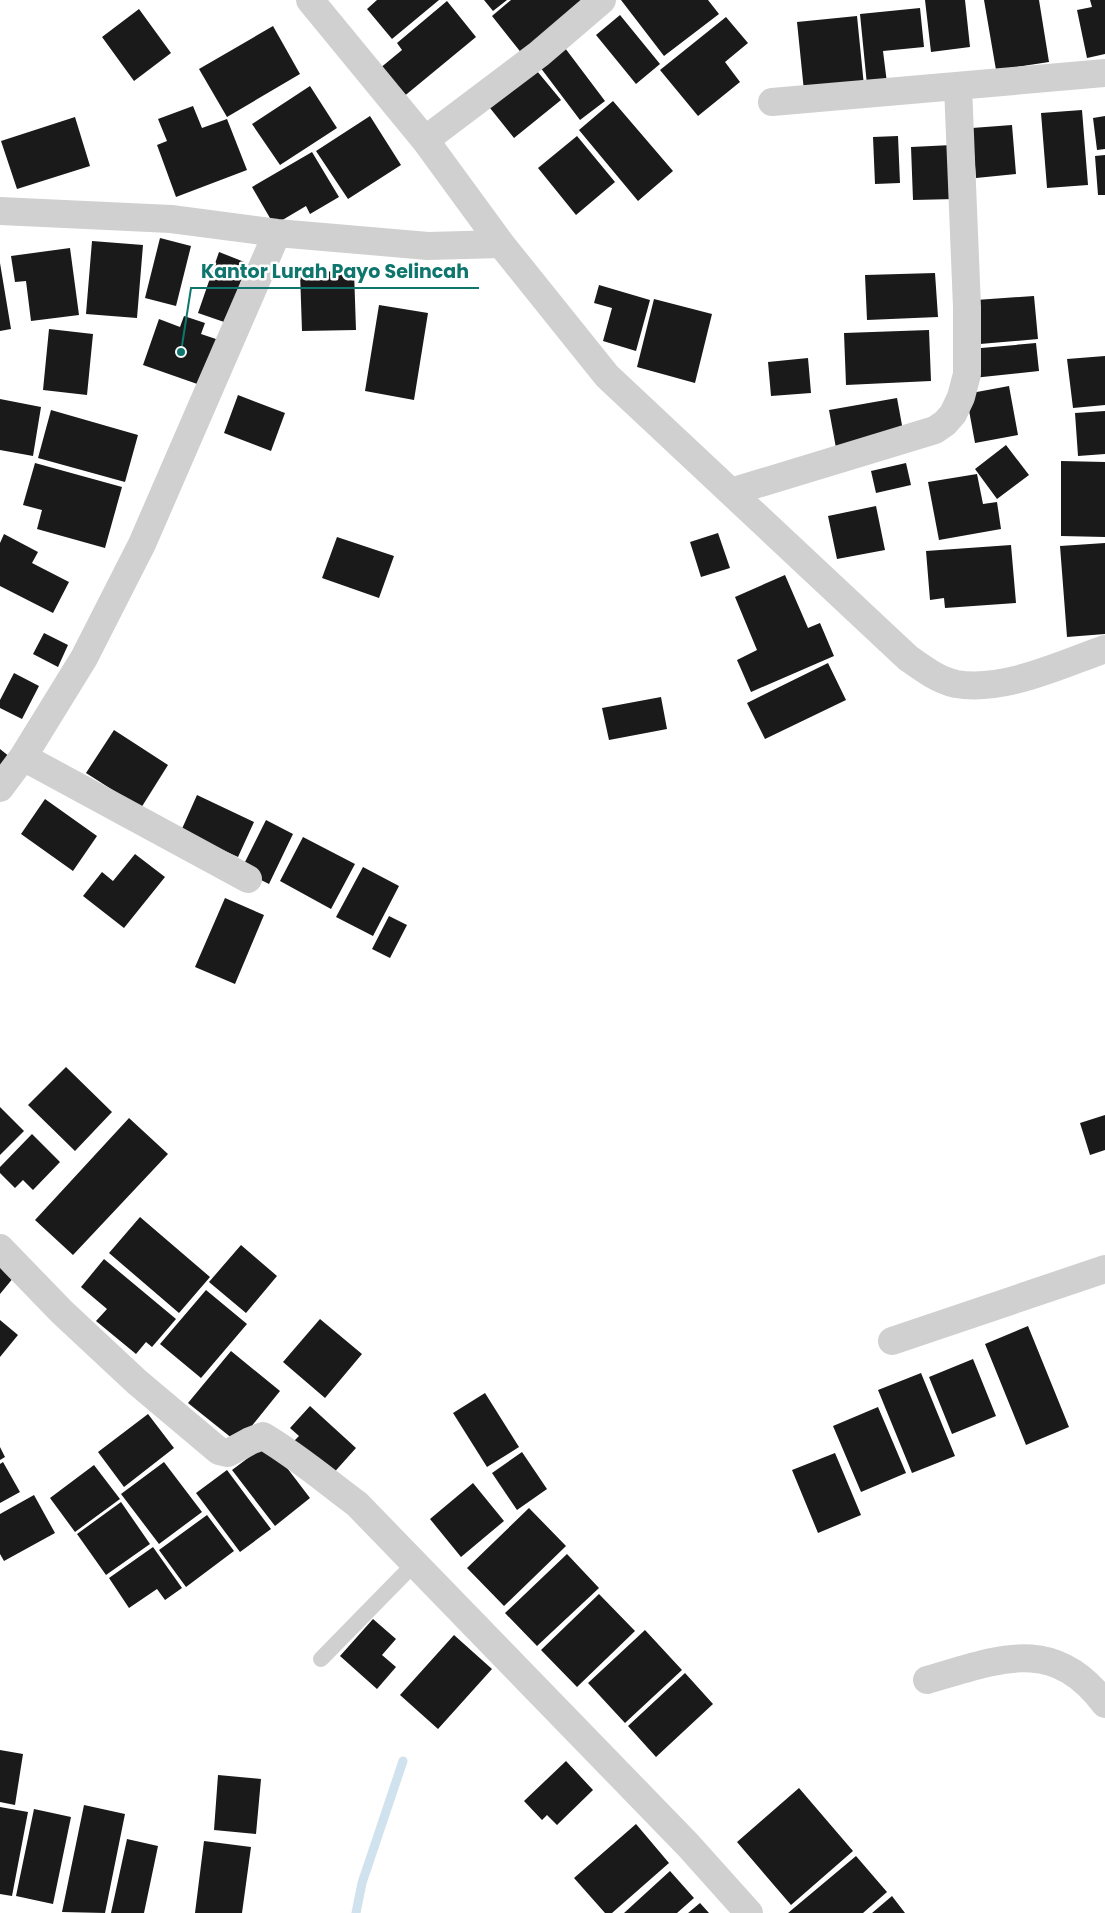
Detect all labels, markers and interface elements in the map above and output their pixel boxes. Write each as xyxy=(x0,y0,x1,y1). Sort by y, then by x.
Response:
callout: Kantor Lurah Payo Selincah xyxy=(191,254,479,288)
text: Kantor Lurah Payo Selincah xyxy=(201,258,469,285)

